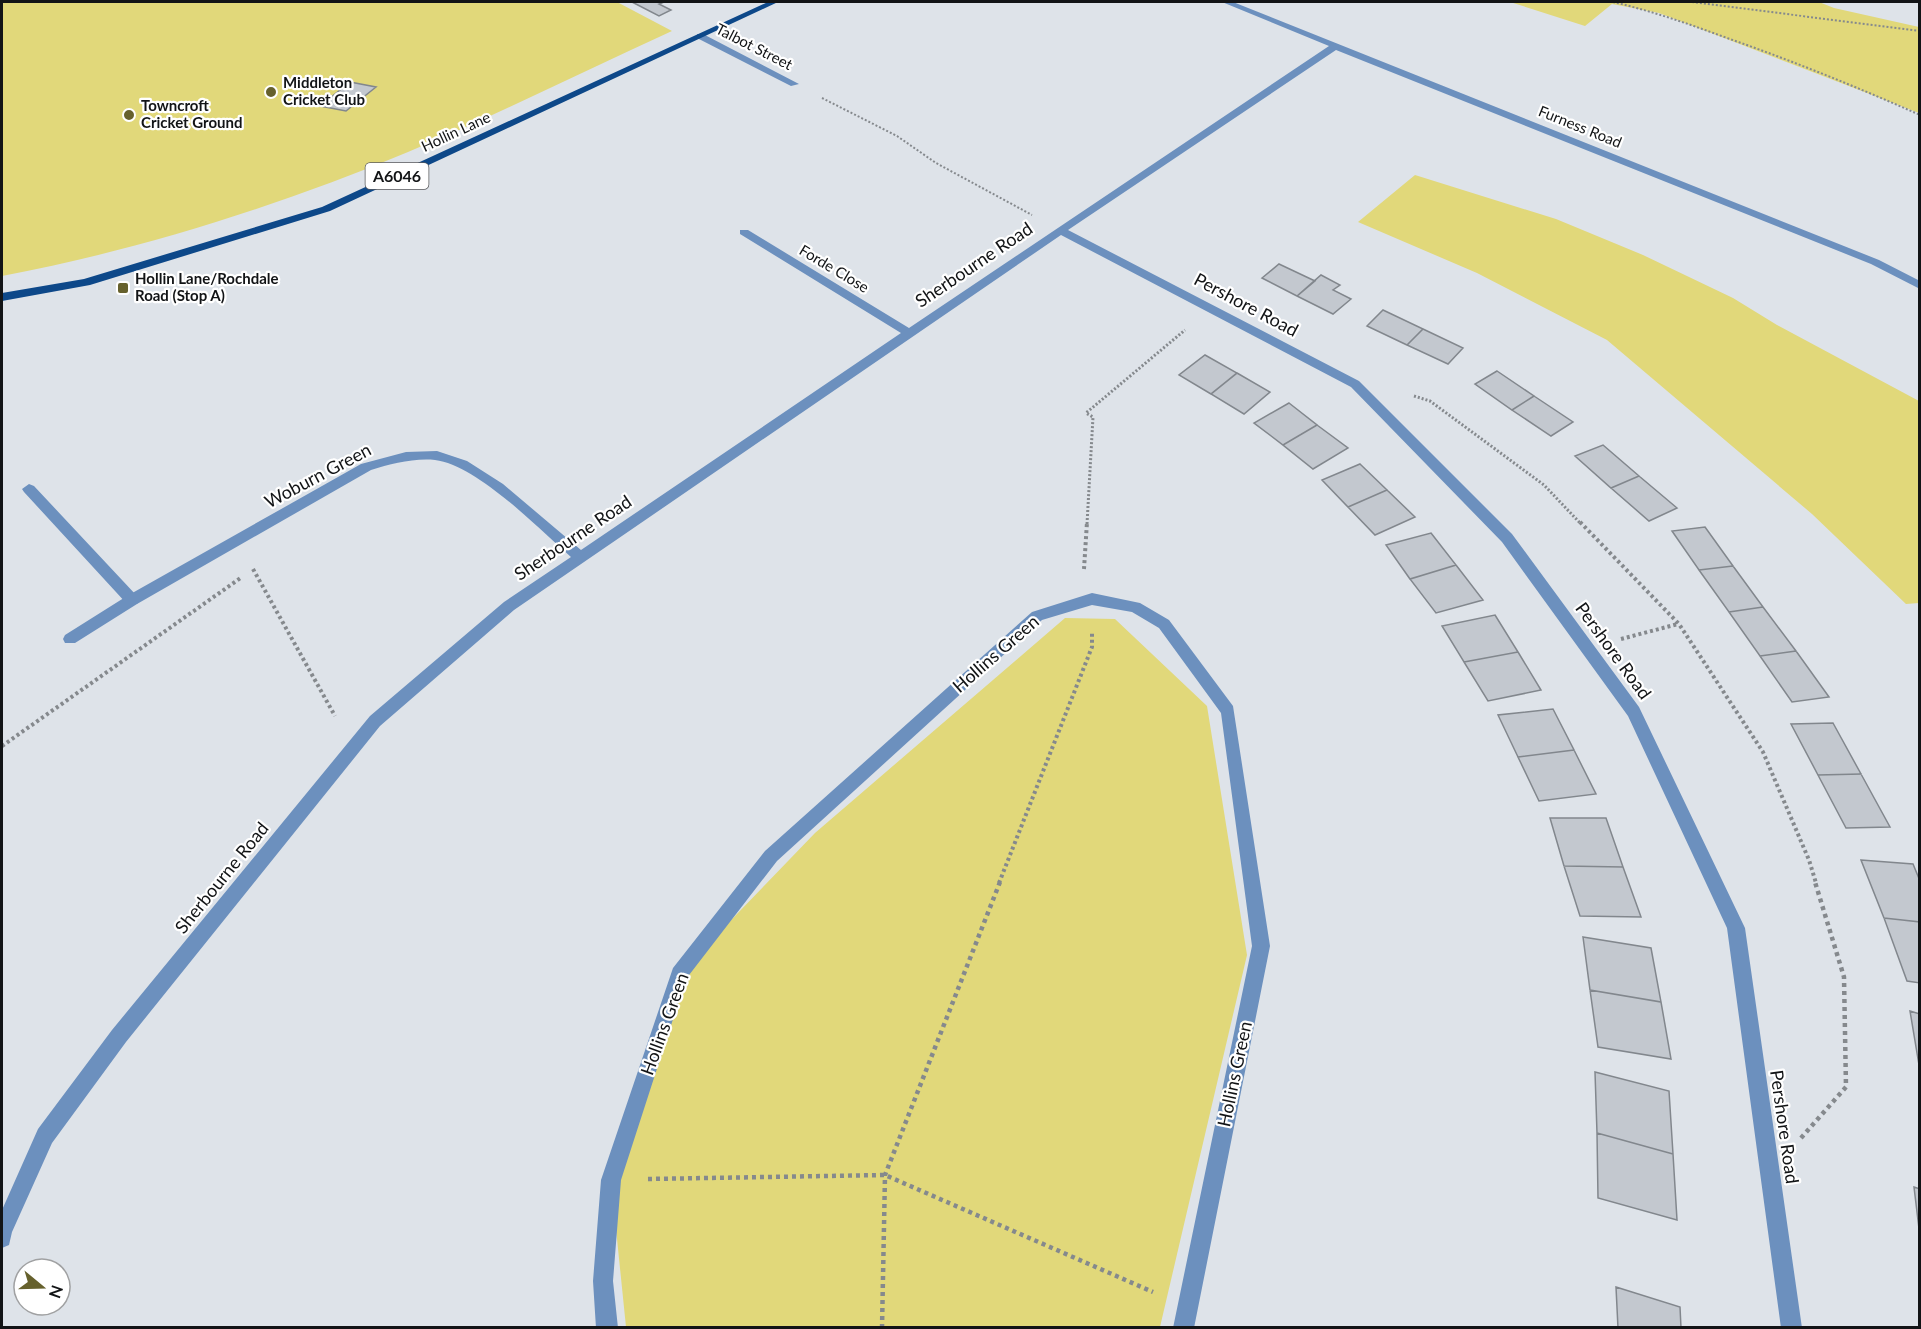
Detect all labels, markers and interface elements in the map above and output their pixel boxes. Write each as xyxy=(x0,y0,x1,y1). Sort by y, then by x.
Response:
street label: Talbot Street xyxy=(713,19,796,73)
place label: Middleton Cricket Club xyxy=(283,73,365,108)
marker: Middleton Cricket Club xyxy=(264,85,278,99)
place label: Towncroft Cricket Ground xyxy=(141,96,243,131)
street label: Furness Road xyxy=(1536,101,1625,151)
street label: Hollin Lane xyxy=(418,107,493,155)
marker: Towncroft Cricket Ground xyxy=(122,108,136,122)
road number: A6046 xyxy=(366,163,428,189)
street label: Sherbourne Road xyxy=(911,217,1036,312)
street label: Forde Close xyxy=(796,240,873,296)
street label: Pershore Road xyxy=(1191,268,1302,341)
place label: Hollin Lane/Rochdale Road (Stop A) xyxy=(135,269,279,304)
marker: Hollin Lane/Rochdale Road (Stop A) xyxy=(116,281,130,295)
street label: Woburn Green xyxy=(261,438,375,512)
street label: Sherbourne Road xyxy=(510,490,635,585)
street label: Pershore Road xyxy=(1571,598,1656,703)
street label: Hollins Green xyxy=(948,610,1043,697)
street label: Sherbourne Road xyxy=(170,817,273,937)
street label: Hollins Green xyxy=(635,970,693,1078)
street label: Hollins Green xyxy=(1212,1019,1256,1129)
street label: Pershore Road xyxy=(1766,1069,1804,1185)
north arrow xyxy=(12,1257,72,1317)
text: N xyxy=(46,1283,68,1301)

